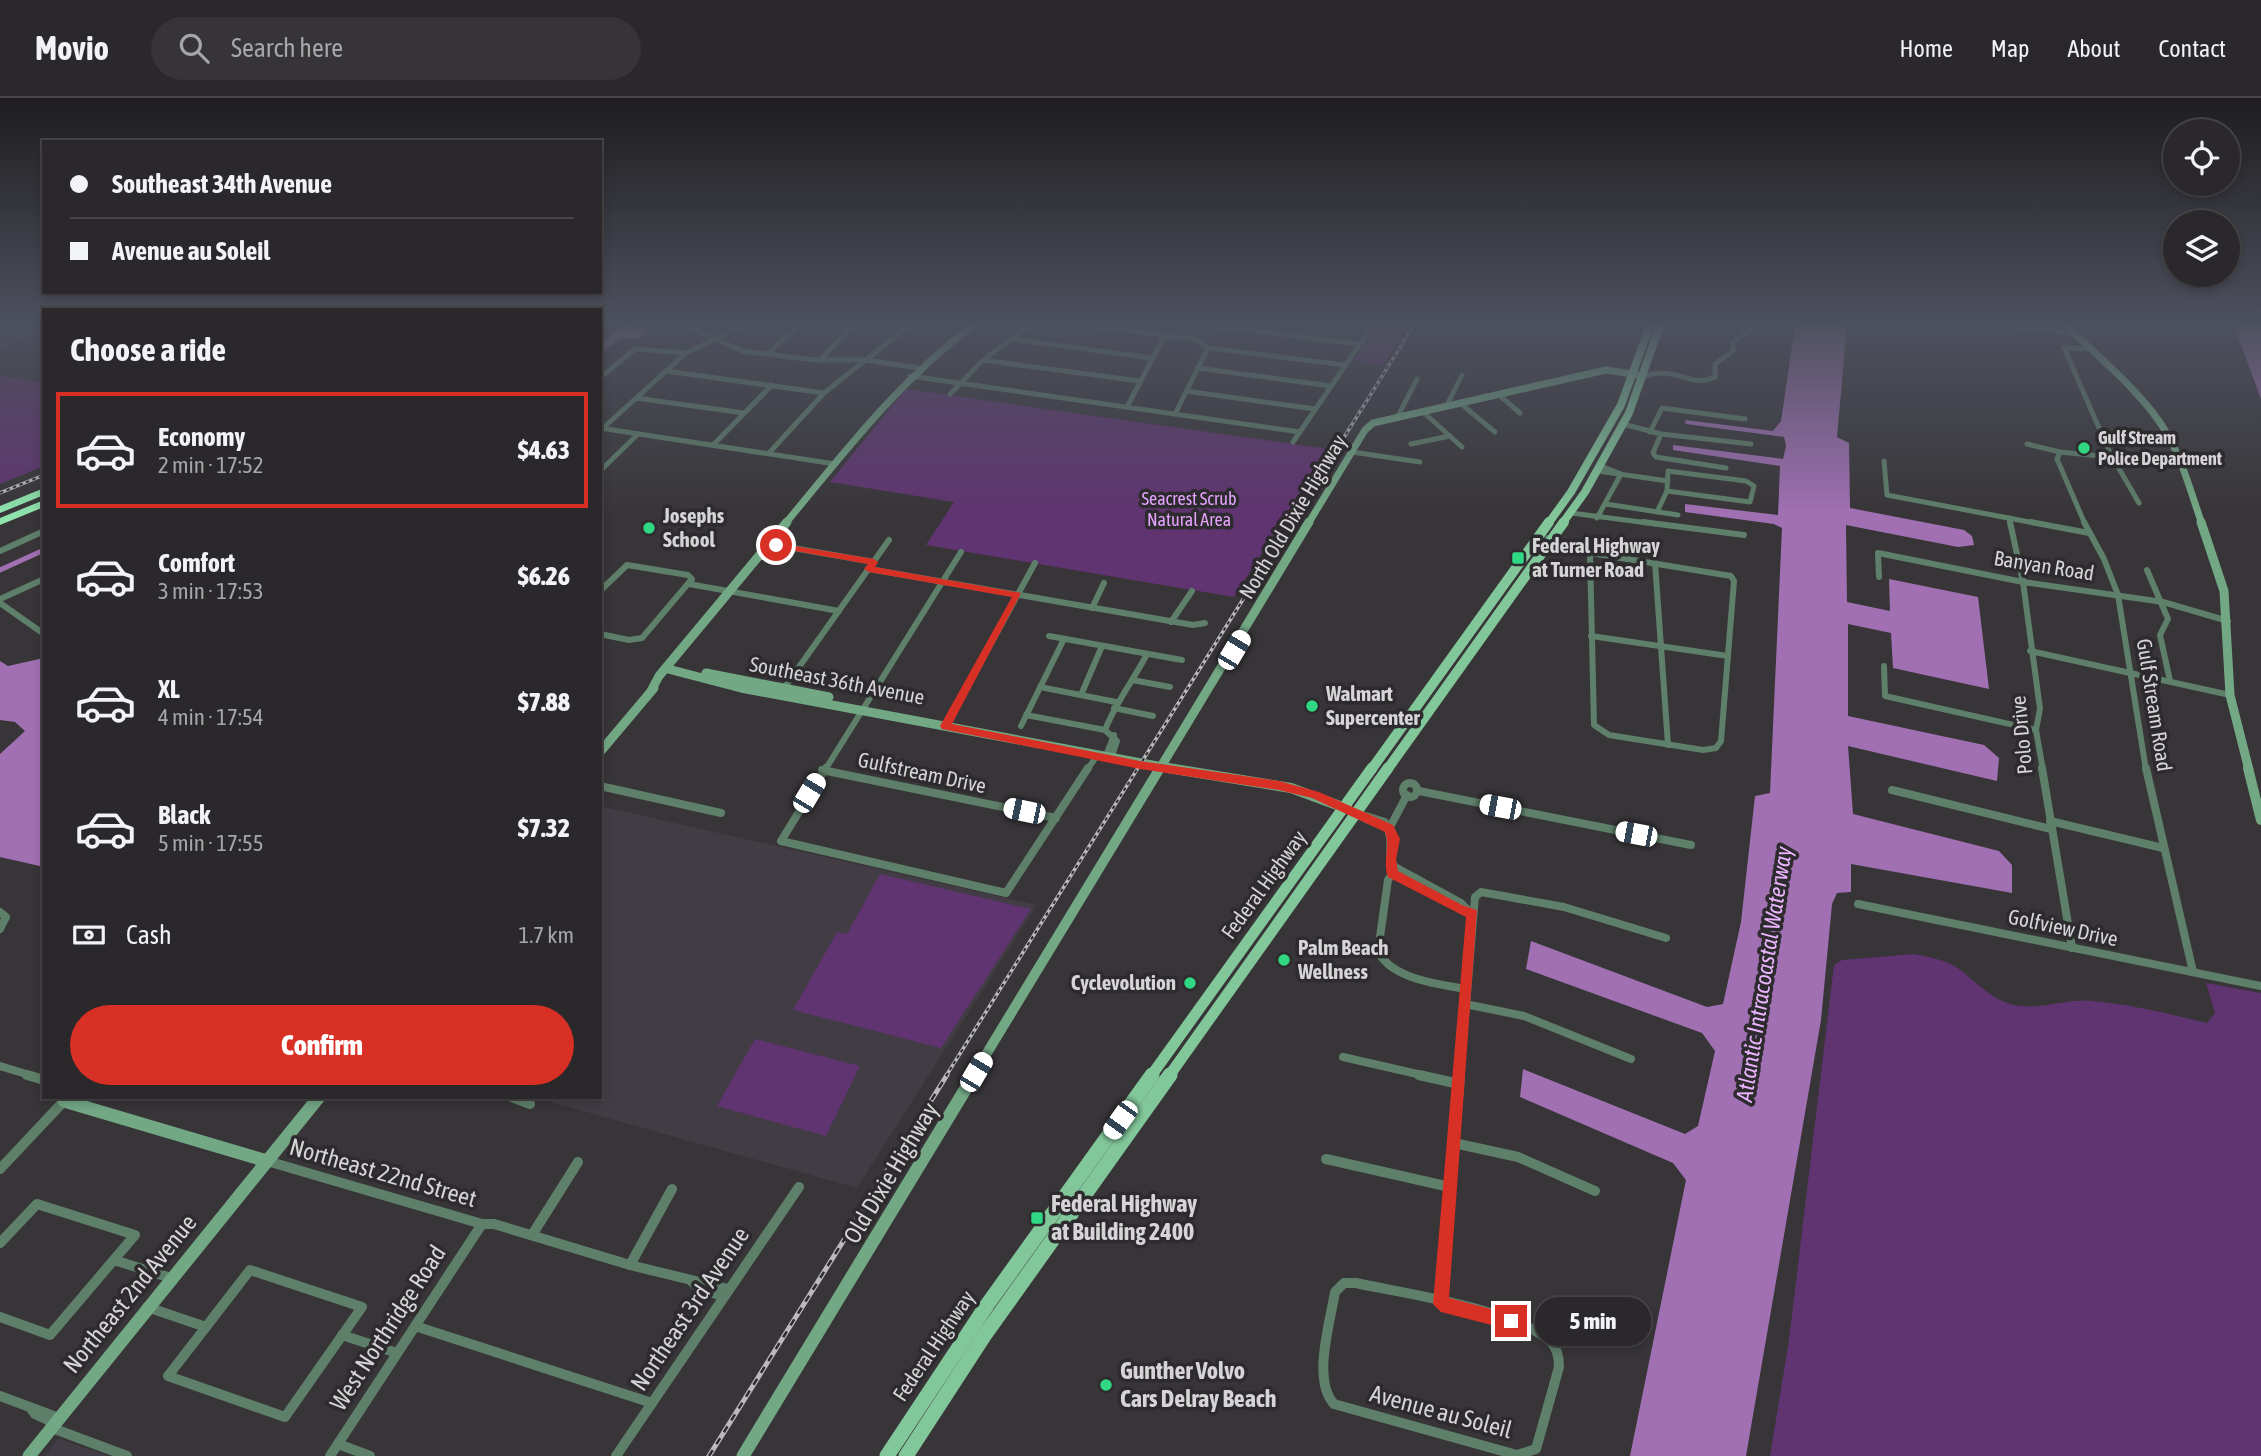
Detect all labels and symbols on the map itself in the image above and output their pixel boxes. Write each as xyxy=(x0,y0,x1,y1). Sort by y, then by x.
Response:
place label: Gulf Stream Police Department xyxy=(2098,427,2223,469)
street label: North Old Dixie Highway xyxy=(1234,430,1351,603)
marker: Gulf Stream Police Department xyxy=(2076,440,2092,456)
park label: Seacrest Scrub Natural Area xyxy=(1141,488,1237,530)
place label: Josephs School xyxy=(662,503,725,551)
marker: Josephs School xyxy=(641,520,657,536)
route start xyxy=(760,529,792,561)
place label: Federal Highway at Turner Road xyxy=(1532,533,1660,581)
street label: Banyan Road xyxy=(1992,545,2096,585)
marker: Federal Highway at Turner Road xyxy=(1510,550,1526,566)
car xyxy=(1215,627,1254,673)
street label: Gulf Stream Road xyxy=(2133,637,2177,773)
street label: Southeast 36th Avenue xyxy=(748,651,927,709)
place label: Walmart Supercenter xyxy=(1325,681,1421,729)
street label: Polo Drive xyxy=(2006,695,2036,775)
marker: Walmart Supercenter xyxy=(1304,698,1320,714)
street label: Gulfstream Drive xyxy=(856,747,988,797)
car xyxy=(790,770,829,816)
car xyxy=(1478,793,1523,821)
car xyxy=(1002,796,1047,826)
car xyxy=(1614,820,1659,848)
street label: Federal Highway xyxy=(1216,825,1311,943)
water label: Atlantic Intracoastal Waterway xyxy=(1731,844,1797,1104)
street label: Golfview Drive xyxy=(2006,904,2120,950)
place label: Palm Beach Wellness xyxy=(1297,935,1388,983)
marker: Palm Beach Wellness xyxy=(1276,952,1292,968)
place label: Cyclevolution xyxy=(1071,970,1176,994)
marker: Cyclevolution xyxy=(1182,975,1198,991)
car xyxy=(957,1049,996,1095)
street label: Old Dixie Highway xyxy=(838,1097,943,1248)
car xyxy=(1100,1097,1141,1143)
street label: Northeast 22nd Street xyxy=(287,1133,480,1212)
place label: Federal Highway at Building 2400 xyxy=(1051,1190,1197,1245)
street label: Northeast 2nd Avenue xyxy=(58,1209,202,1378)
marker: Federal Highway at Building 2400 xyxy=(1029,1210,1045,1226)
street label: Northeast 3rd Avenue xyxy=(625,1222,754,1395)
street label: West Northridge Road xyxy=(324,1240,451,1415)
street label: Federal Highway xyxy=(887,1285,979,1405)
callout: 5 min xyxy=(1536,1296,1651,1346)
route end xyxy=(1495,1305,1527,1337)
place label: Gunther Volvo Cars Delray Beach xyxy=(1120,1357,1276,1412)
marker: Gunther Volvo Cars Delray Beach xyxy=(1098,1377,1114,1393)
street label: Avenue au Soleil xyxy=(1367,1380,1516,1444)

